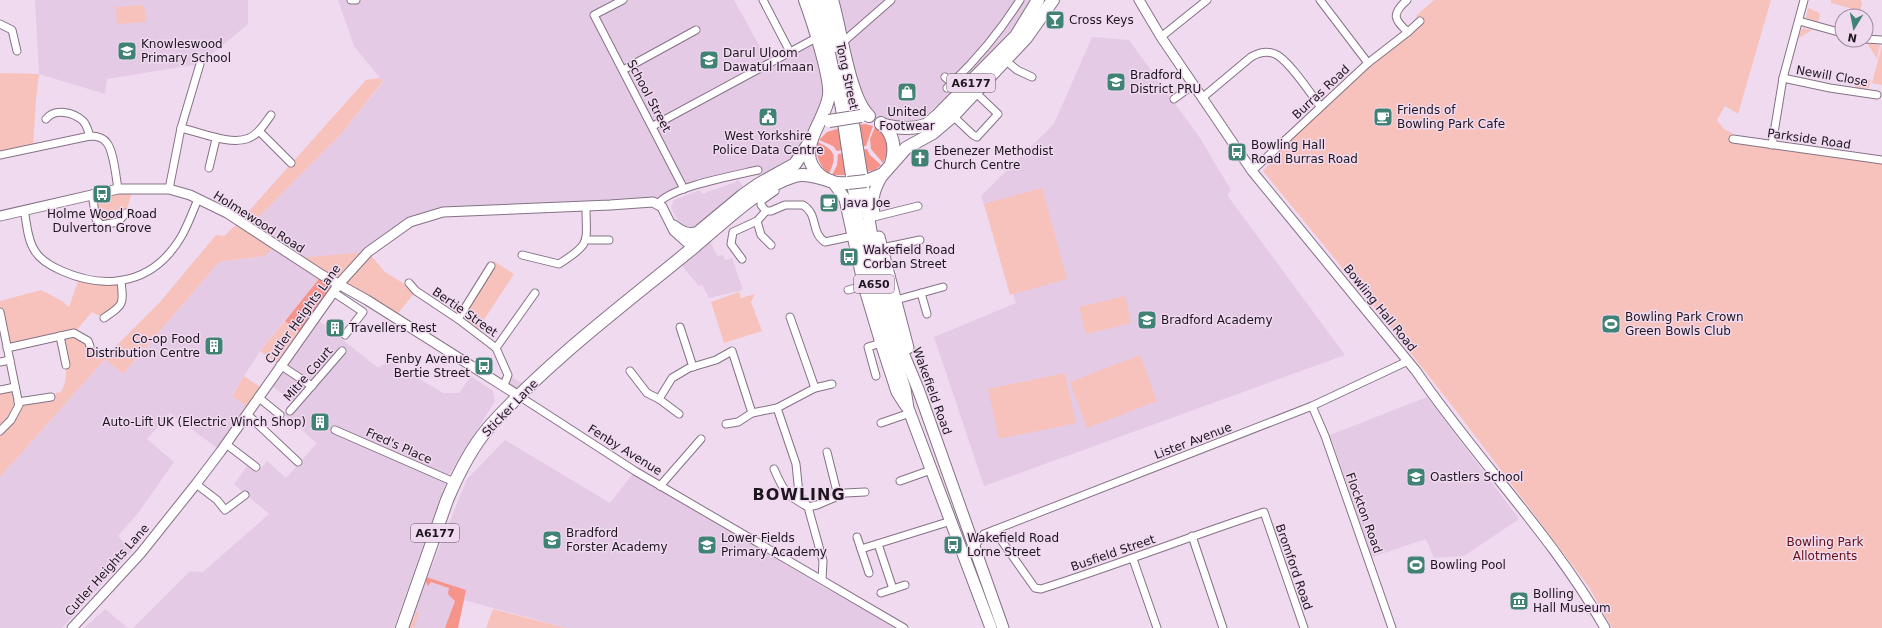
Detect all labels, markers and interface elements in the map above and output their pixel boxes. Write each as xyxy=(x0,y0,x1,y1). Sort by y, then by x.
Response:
north arrow xyxy=(1834,8,1874,48)
bar icon: Cross Keys xyxy=(1044,9,1066,31)
place label: Cross Keys xyxy=(1069,13,1134,27)
text: N xyxy=(1847,30,1858,45)
place label: Knowleswood Primary School xyxy=(141,37,231,65)
school or university icon: Knowleswood Primary School xyxy=(116,40,138,62)
street label: Tong Street xyxy=(833,40,861,111)
place label: Darul Uloom Dawatul Imaan xyxy=(723,46,814,74)
school or university icon: Darul Uloom Dawatul Imaan xyxy=(698,49,720,71)
street label: School Street xyxy=(624,57,674,135)
street label: Burras Road xyxy=(1290,62,1352,122)
street label: Newill Close xyxy=(1795,63,1869,89)
place label: Bradford District PRU xyxy=(1130,68,1201,96)
school or university icon: Bradford District PRU xyxy=(1105,71,1127,93)
road number: A6177 xyxy=(947,74,995,92)
shop icon: United Footwear xyxy=(896,81,918,103)
place label: Friends of Bowling Park Cafe xyxy=(1397,103,1505,131)
place label: United Footwear xyxy=(879,105,935,133)
public building icon: West Yorkshire Police Data Centre xyxy=(757,106,779,128)
cafe icon: Friends of Bowling Park Cafe xyxy=(1372,106,1394,128)
street label: Parkside Road xyxy=(1766,126,1852,152)
place label: West Yorkshire Police Data Centre xyxy=(712,129,824,157)
place label: Bowling Hall Road Burras Road xyxy=(1251,138,1358,166)
bus stop icon: Bowling Hall Road Burras Road xyxy=(1226,141,1248,163)
place label: Ebenezer Methodist Church Centre xyxy=(934,144,1054,172)
church icon: Ebenezer Methodist Church Centre xyxy=(909,147,931,169)
bus stop icon: Holme Wood Road Dulverton Grove xyxy=(91,183,113,205)
street label: Holmewood Road xyxy=(211,188,307,256)
cafe icon: Java Joe xyxy=(818,192,840,214)
place label: Java Joe xyxy=(842,196,890,210)
place label: Holme Wood Road Dulverton Grove xyxy=(47,207,157,235)
place label: Wakefield Road Corban Street xyxy=(863,243,955,271)
bus stop icon: Wakefield Road Corban Street xyxy=(838,246,860,268)
street label: Cutler Heights Lane xyxy=(262,262,344,366)
street label: Bowling Hall Road xyxy=(1341,262,1419,354)
road number: A650 xyxy=(854,275,894,293)
street label: Bertie Street xyxy=(430,284,500,340)
school or university icon: Bradford Academy xyxy=(1136,309,1158,331)
place label: Bowling Park Crown Green Bowls Club xyxy=(1625,310,1744,338)
place label: Bradford Academy xyxy=(1161,313,1273,327)
sports icon: Bowling Park Crown Green Bowls Club xyxy=(1600,313,1622,335)
building icon: Travellers Rest xyxy=(324,317,346,339)
place label: Travellers Rest xyxy=(348,321,437,335)
place label: Co-op Food Distribution Centre xyxy=(86,332,200,360)
building icon: Co-op Food Distribution Centre xyxy=(203,335,225,357)
street label: Mitre Court xyxy=(281,344,336,404)
street label: Wakefield Road xyxy=(910,345,954,437)
place label: Fenby Avenue Bertie Street xyxy=(386,352,470,380)
bus stop icon: Fenby Avenue Bertie Street xyxy=(473,355,495,377)
street label: Sticker Lane xyxy=(479,377,541,439)
building icon: Auto-Lift UK (Electric Winch Shop) xyxy=(309,411,331,433)
place label: Auto-Lift UK (Electric Winch Shop) xyxy=(102,415,306,429)
street label: Lister Avenue xyxy=(1152,420,1234,462)
street label: Fenby Avenue xyxy=(586,422,664,478)
street label: Fred's Place xyxy=(364,425,434,467)
school or university icon: Oastlers School xyxy=(1405,466,1427,488)
place label: Oastlers School xyxy=(1430,470,1523,484)
street label: Flockton Road xyxy=(1343,471,1385,555)
district label: BOWLING xyxy=(752,485,846,504)
street label: Cutler Heights Lane xyxy=(62,521,152,619)
street label: Bromford Road xyxy=(1273,522,1315,612)
road number: A6177 xyxy=(411,524,459,542)
place label: Bradford Forster Academy xyxy=(566,526,668,554)
school or university icon: Bradford Forster Academy xyxy=(541,529,563,551)
place label: Lower Fields Primary Academy xyxy=(721,531,827,559)
place label: Wakefield Road Lorne Street xyxy=(967,531,1059,559)
street label: Busfield Street xyxy=(1069,532,1157,574)
school or university icon: Lower Fields Primary Academy xyxy=(696,534,718,556)
bus stop icon: Wakefield Road Lorne Street xyxy=(942,534,964,556)
park label: Bowling Park Allotments xyxy=(1786,535,1864,563)
sports icon: Bowling Pool xyxy=(1405,554,1427,576)
place label: Bowling Pool xyxy=(1430,558,1506,572)
place label: Bolling Hall Museum xyxy=(1533,587,1611,615)
museum icon: Bolling Hall Museum xyxy=(1508,590,1530,612)

